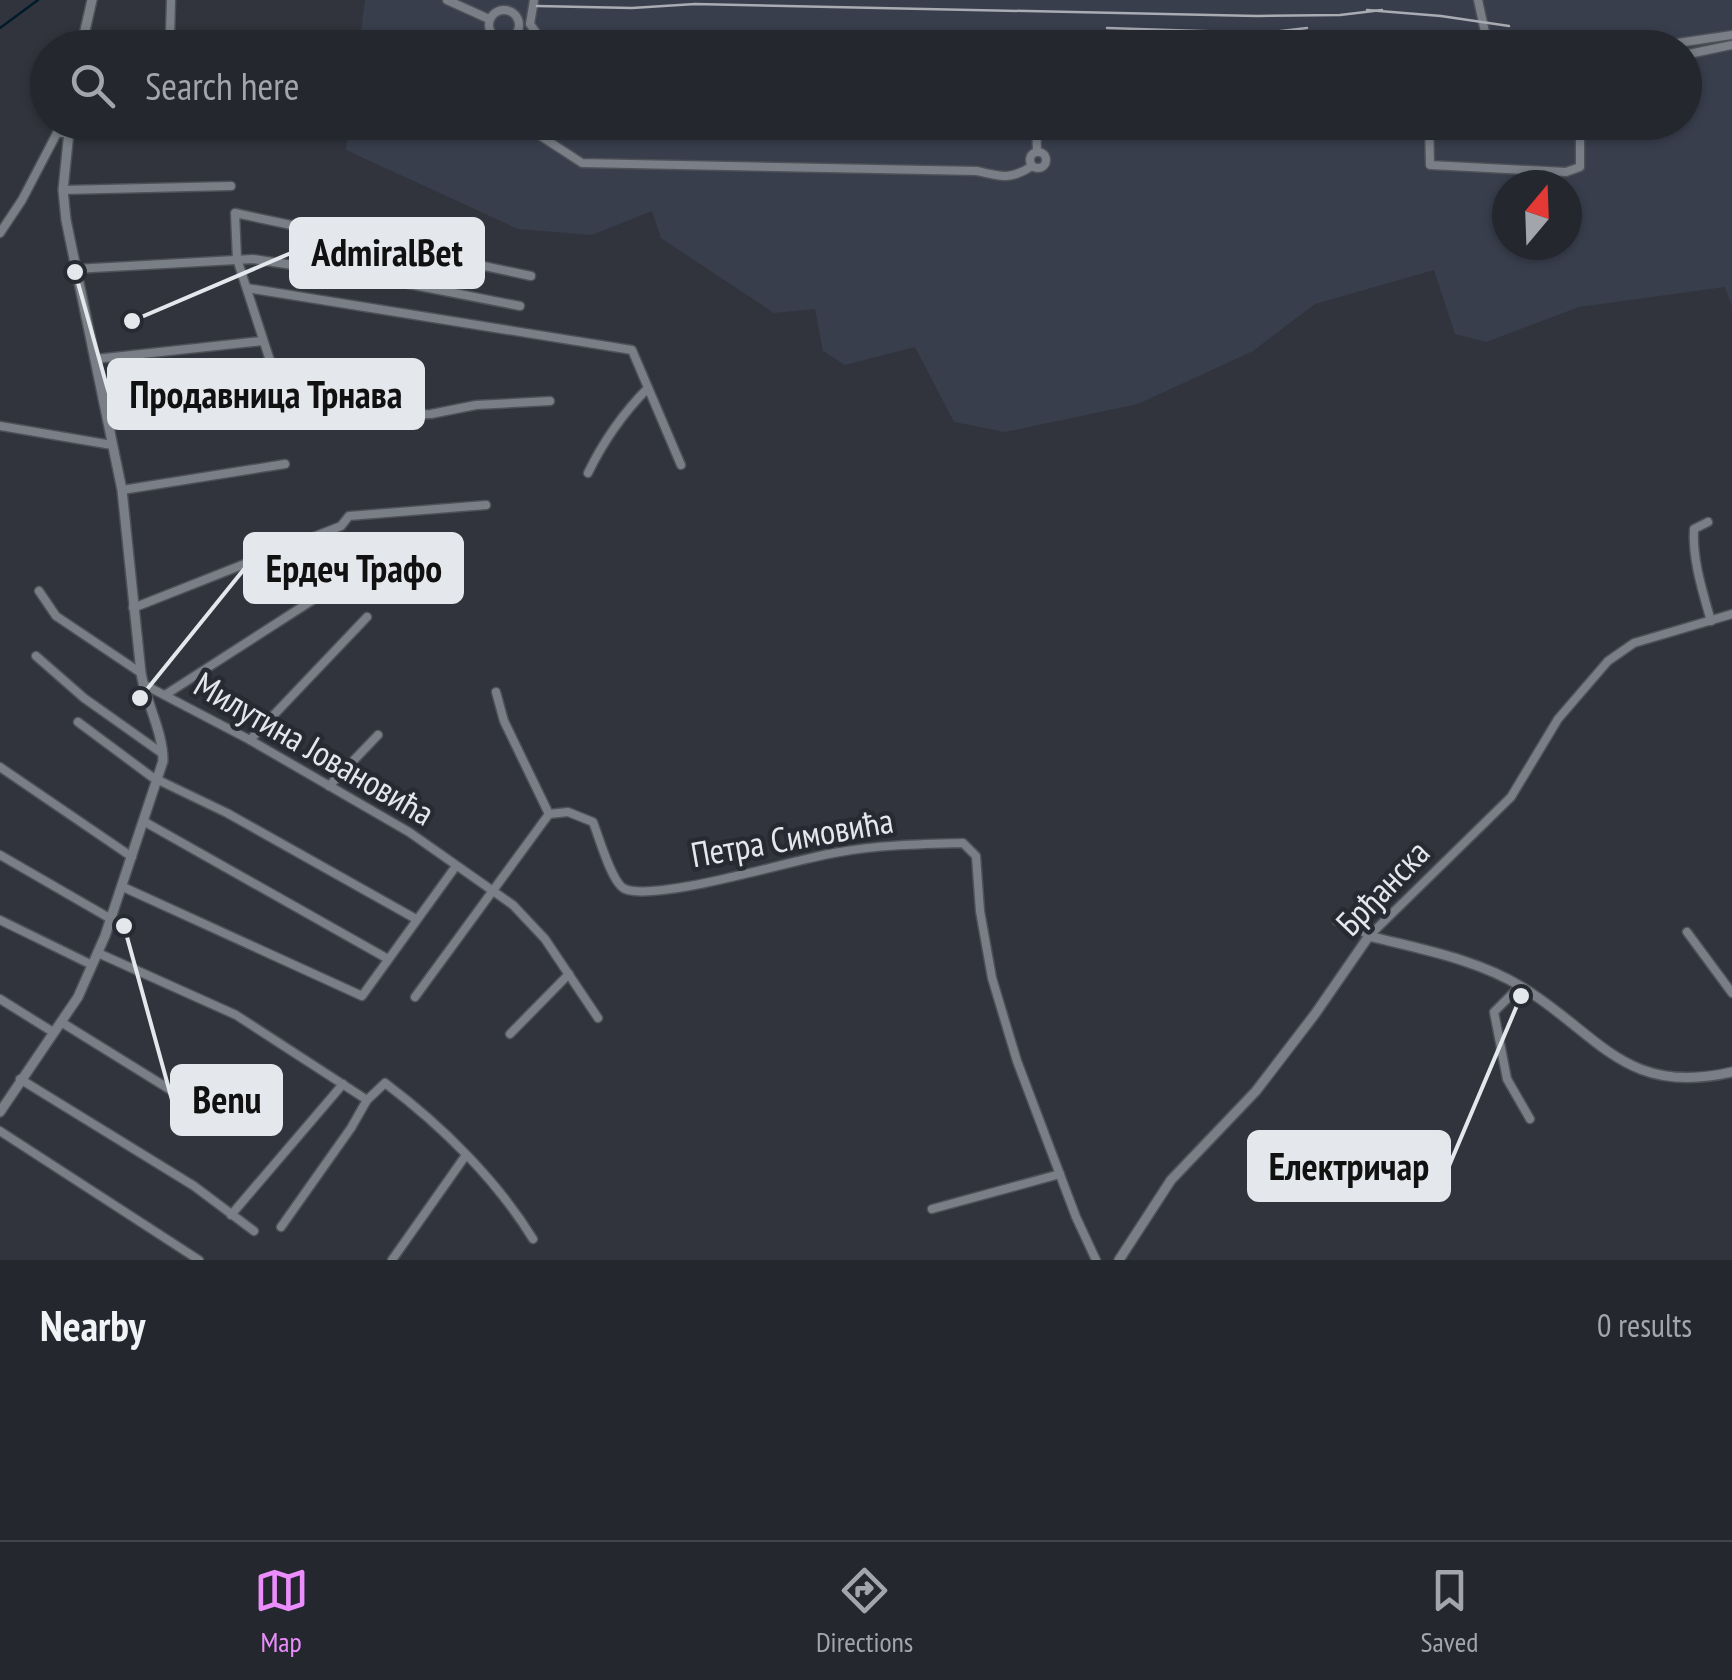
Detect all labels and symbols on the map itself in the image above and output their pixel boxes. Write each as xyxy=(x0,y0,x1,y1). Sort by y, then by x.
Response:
north arrow xyxy=(1492,170,1582,260)
callout: AdmiralBet xyxy=(291,219,483,287)
text: AdmiralBet xyxy=(310,227,463,276)
callout: Продавница Трнава xyxy=(109,360,423,428)
text: Продавница Трнава xyxy=(130,369,402,418)
callout: Ердеч Трафо xyxy=(245,534,462,602)
text: Ердеч Трафо xyxy=(266,543,442,592)
street label: Милутина Јовановића xyxy=(186,661,443,835)
street label: Петра Симовића xyxy=(687,797,897,877)
street label: Брђанска xyxy=(1326,830,1439,945)
callout: Benu xyxy=(172,1066,281,1134)
text: Benu xyxy=(193,1074,261,1123)
callout: Електричар xyxy=(1249,1132,1449,1200)
text: Електричар xyxy=(1269,1141,1429,1190)

